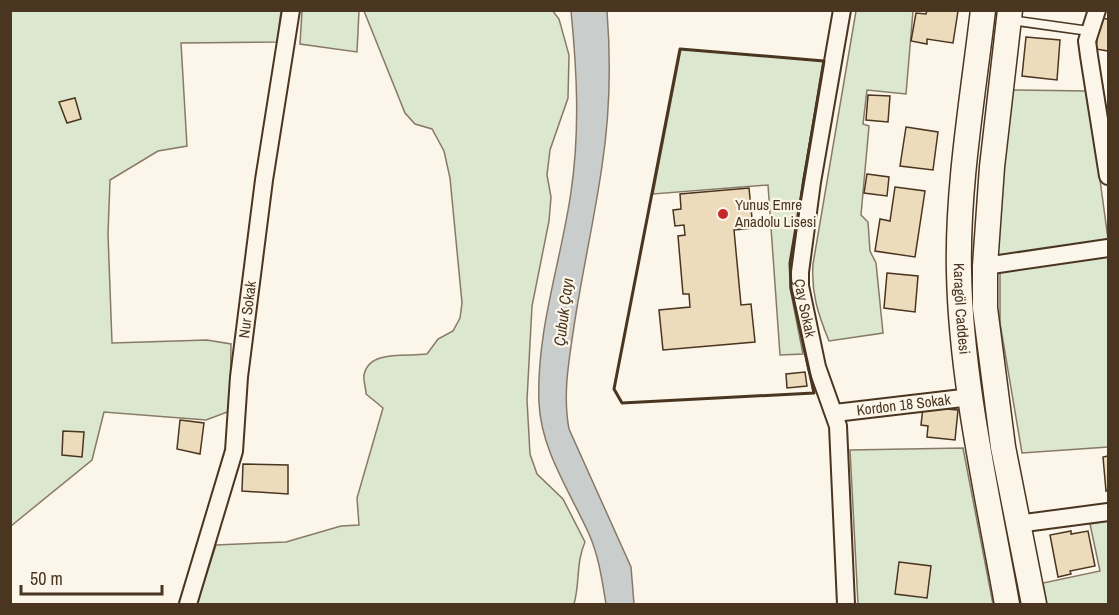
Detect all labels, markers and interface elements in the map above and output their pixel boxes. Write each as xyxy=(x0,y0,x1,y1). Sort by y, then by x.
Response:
place label: Yunus Emre Anadolu Lisesi xyxy=(734,194,816,232)
marker: Yunus Emre Anadolu Lisesi xyxy=(716,207,730,221)
street label: Karagöl Caddesi xyxy=(949,263,976,355)
water label: Çubuk Çayı xyxy=(548,276,578,347)
street label: Nur Sokak xyxy=(233,279,261,339)
street label: Çay Sokak xyxy=(790,279,822,340)
street label: Kordon 18 Sokak xyxy=(855,388,952,420)
scale bar xyxy=(21,558,162,596)
text: 50 m xyxy=(30,566,63,591)

